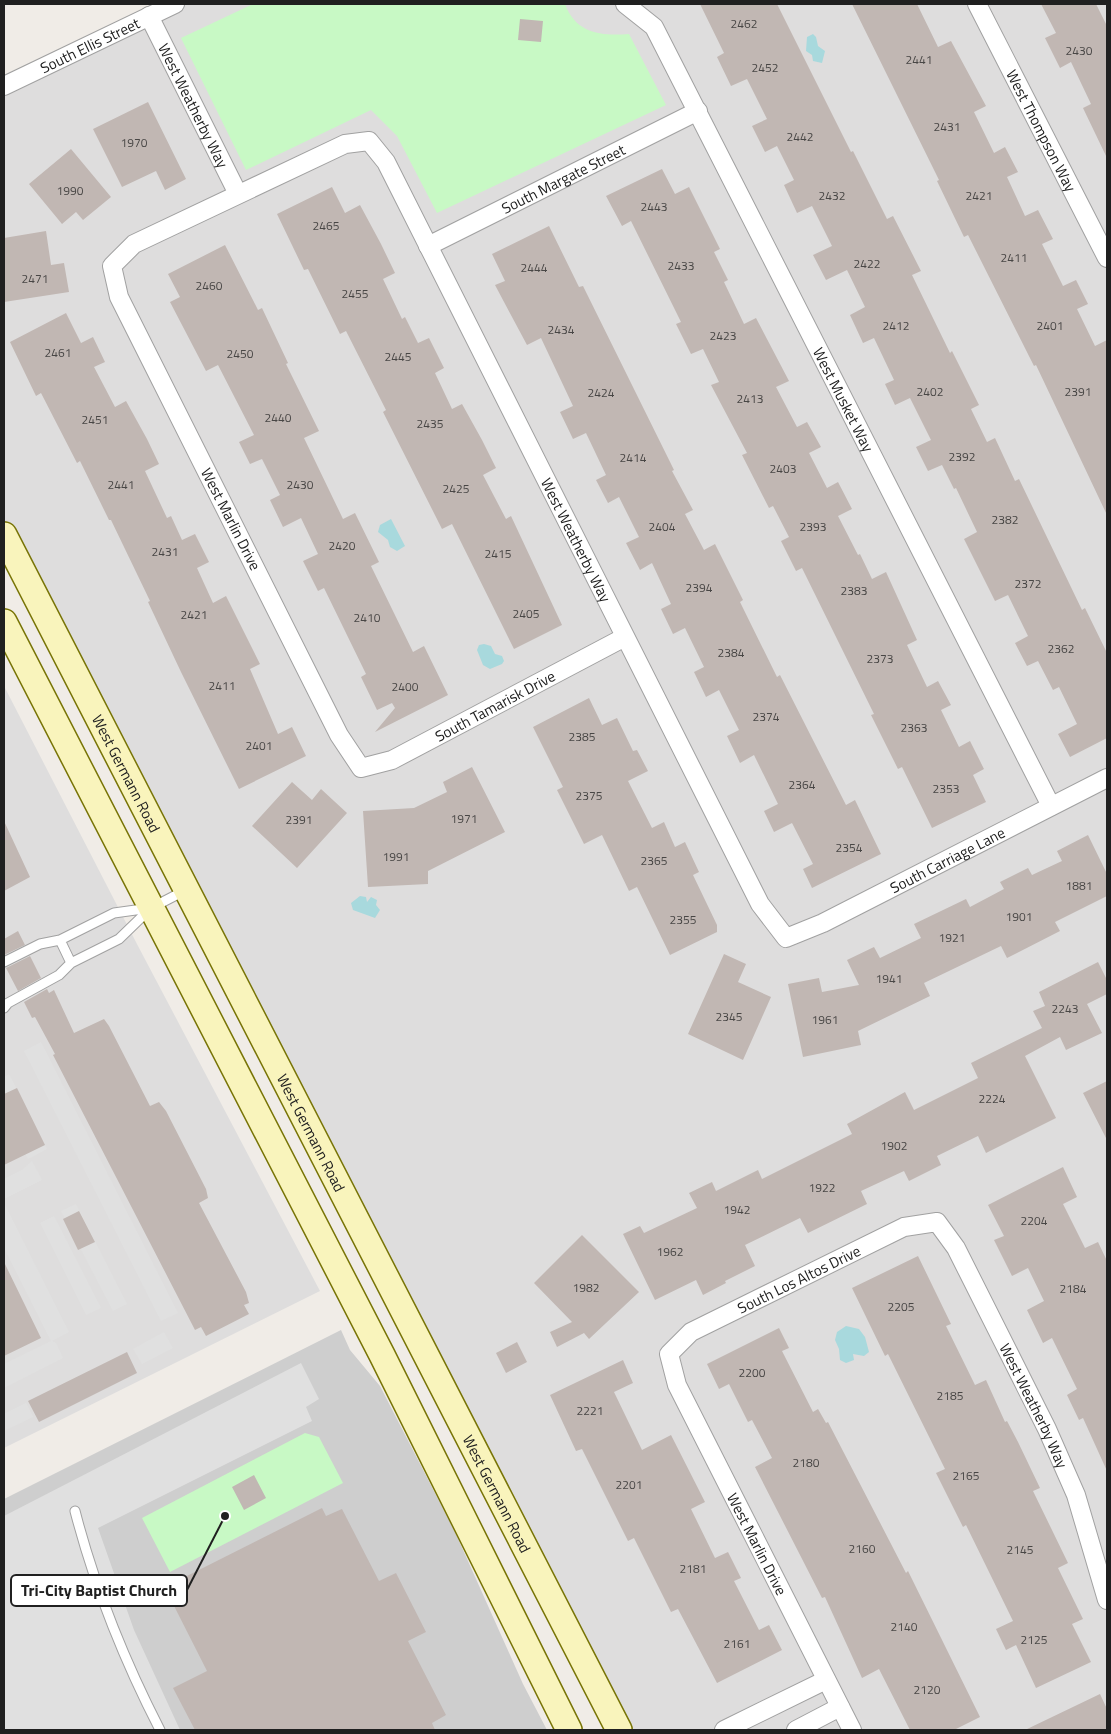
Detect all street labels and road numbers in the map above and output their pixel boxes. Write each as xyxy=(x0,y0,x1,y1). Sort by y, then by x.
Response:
street label: South Ellis Street xyxy=(36,11,144,79)
street label: West Weatherby Way xyxy=(153,39,235,172)
street label: West Thompson Way xyxy=(1001,65,1083,196)
street label: South Margate Street xyxy=(497,137,630,219)
street label: West Musket Way xyxy=(808,343,880,456)
street label: West Marlin Drive xyxy=(195,464,267,574)
street label: West Weatherby Way xyxy=(535,474,617,606)
street label: South Tamarisk Drive xyxy=(431,665,559,747)
street label: West Germann Road xyxy=(87,710,167,836)
street label: South Carriage Lane xyxy=(886,821,1009,899)
street label: West Germann Road xyxy=(272,1069,352,1196)
street label: South Los Altos Drive xyxy=(733,1239,864,1319)
street label: West Weatherby Way xyxy=(994,1339,1074,1472)
street label: West Germann Road xyxy=(457,1430,537,1557)
street label: West Marlin Drive xyxy=(721,1489,793,1599)

